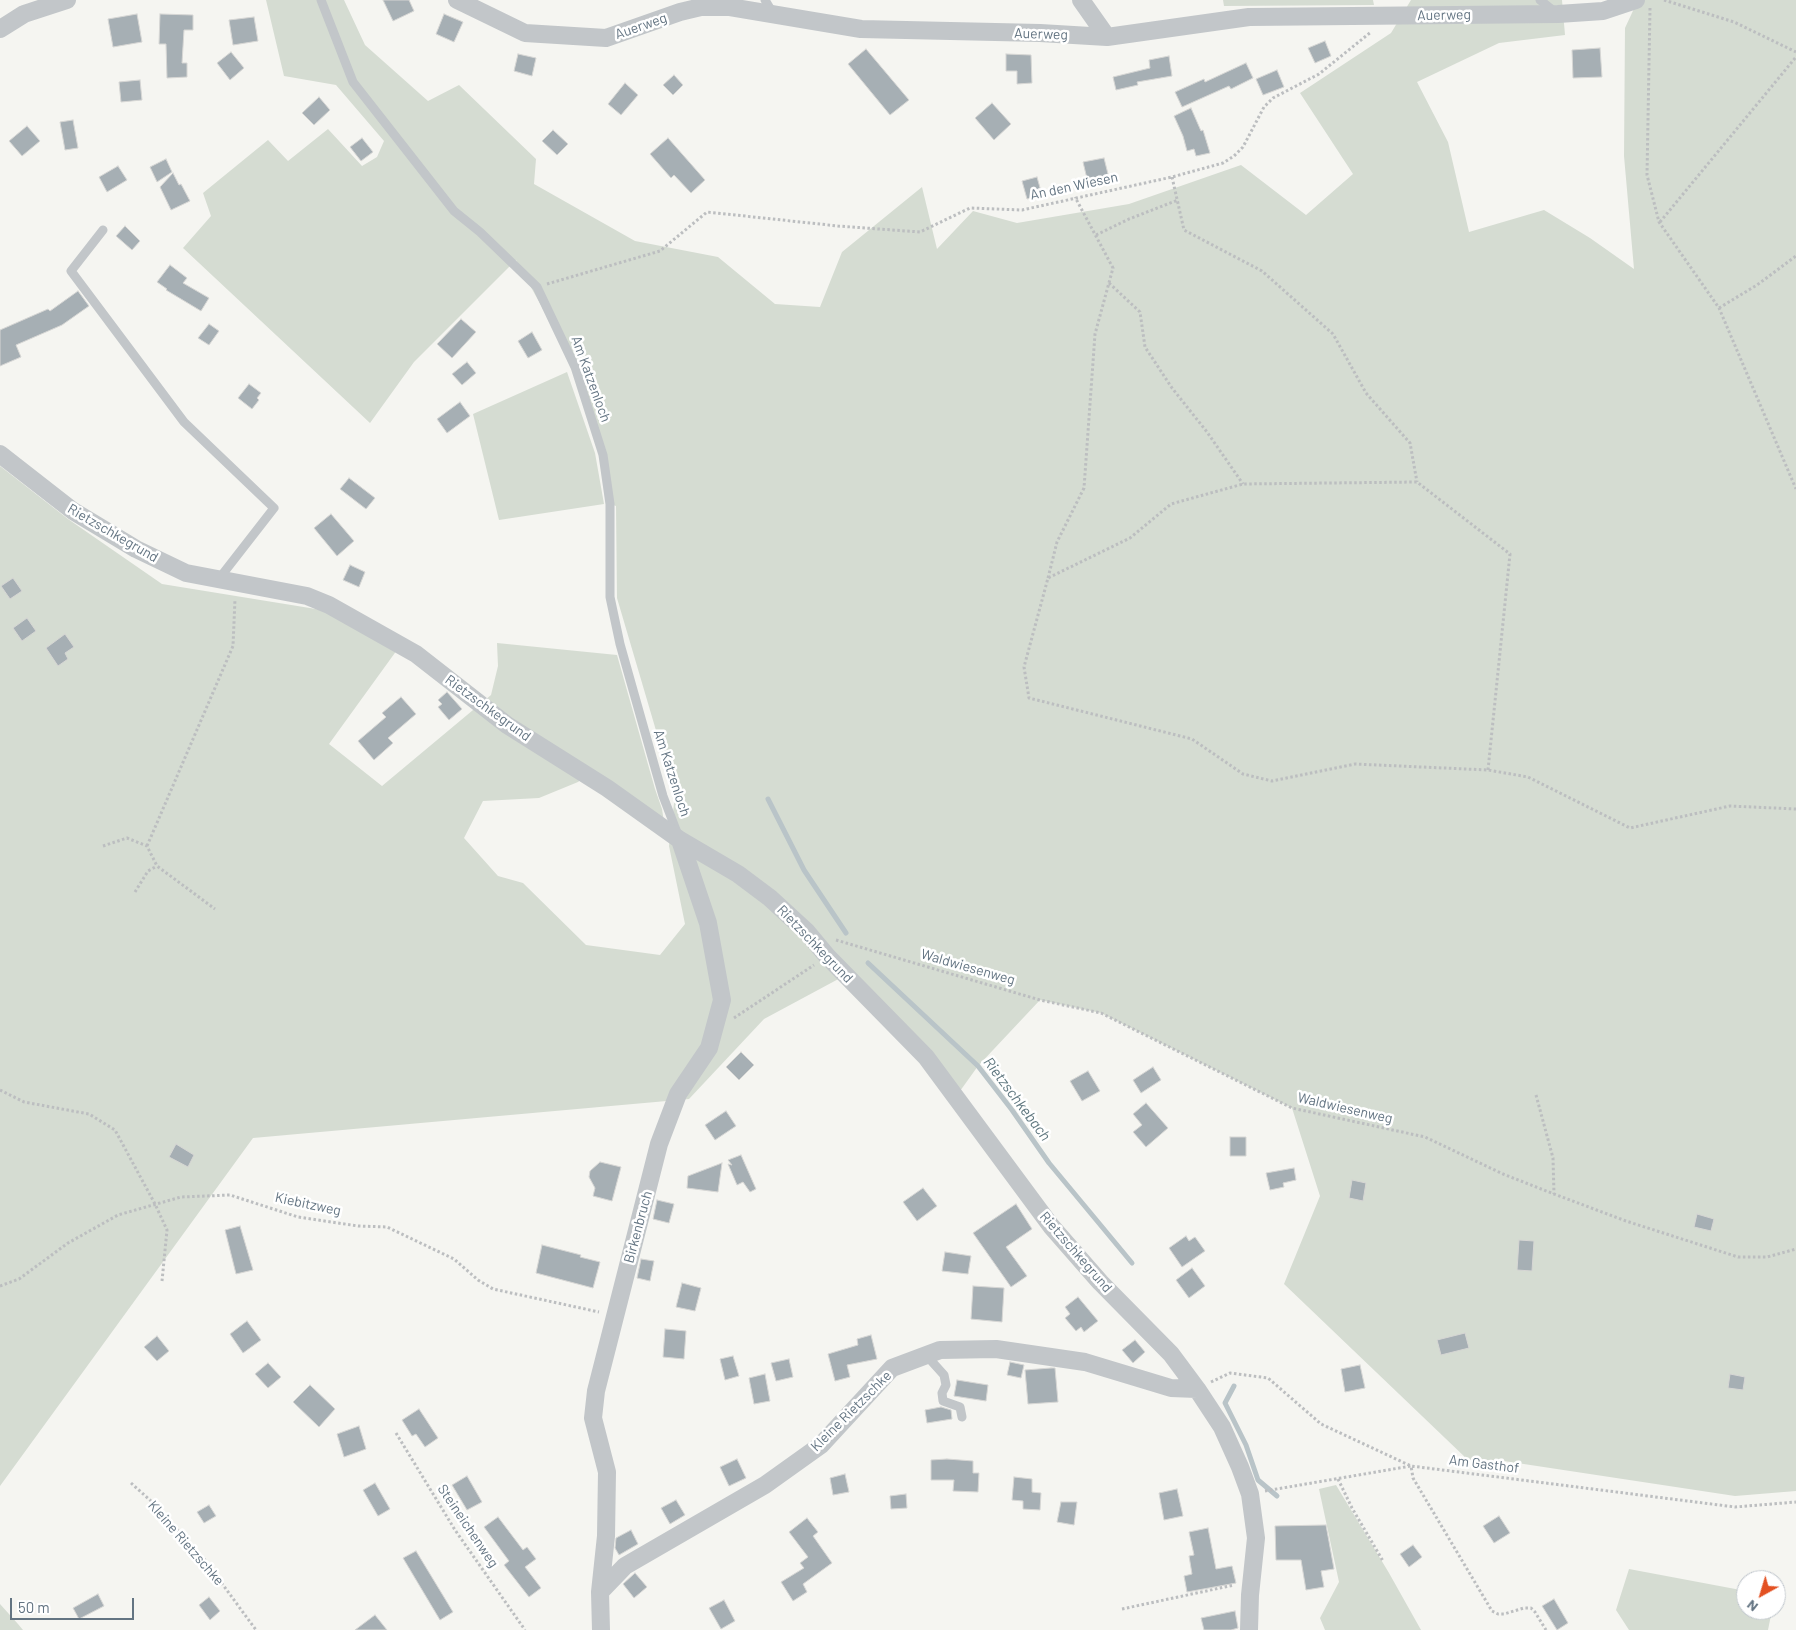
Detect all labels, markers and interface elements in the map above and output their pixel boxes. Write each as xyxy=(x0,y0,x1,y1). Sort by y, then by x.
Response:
street label: Auerweg xyxy=(1417,6,1471,24)
street label: Auerweg xyxy=(613,9,669,43)
street label: Auerweg xyxy=(1014,25,1068,43)
street label: An den Wiesen xyxy=(1029,169,1119,203)
street label: Am Katzenloch xyxy=(568,334,614,424)
street label: Rietzschkegrund xyxy=(65,500,161,566)
street label: Rietzschkegrund xyxy=(442,671,534,745)
street label: Am Katzenloch xyxy=(650,727,694,819)
street label: Rietzschkegrund xyxy=(774,902,856,986)
street label: Waldwiesenweg xyxy=(919,946,1017,988)
water label: Rietzschkebach xyxy=(980,1053,1054,1145)
street label: Waldwiesenweg xyxy=(1296,1089,1394,1127)
street label: Kiebitzweg xyxy=(274,1189,342,1219)
street label: Birkenbruch xyxy=(620,1189,656,1265)
street label: Rietzschkegrund xyxy=(1036,1208,1116,1296)
street label: Kleine Rietzschke xyxy=(807,1367,895,1455)
street label: Am Gasthof xyxy=(1448,1451,1520,1477)
street label: Steineichenweg xyxy=(434,1481,502,1571)
street label: Kleine Rietzschke xyxy=(145,1497,227,1589)
north arrow xyxy=(1736,1570,1786,1620)
scale bar xyxy=(12,1588,136,1620)
text: N xyxy=(1743,1597,1761,1616)
text: 50 m xyxy=(18,1598,50,1616)

